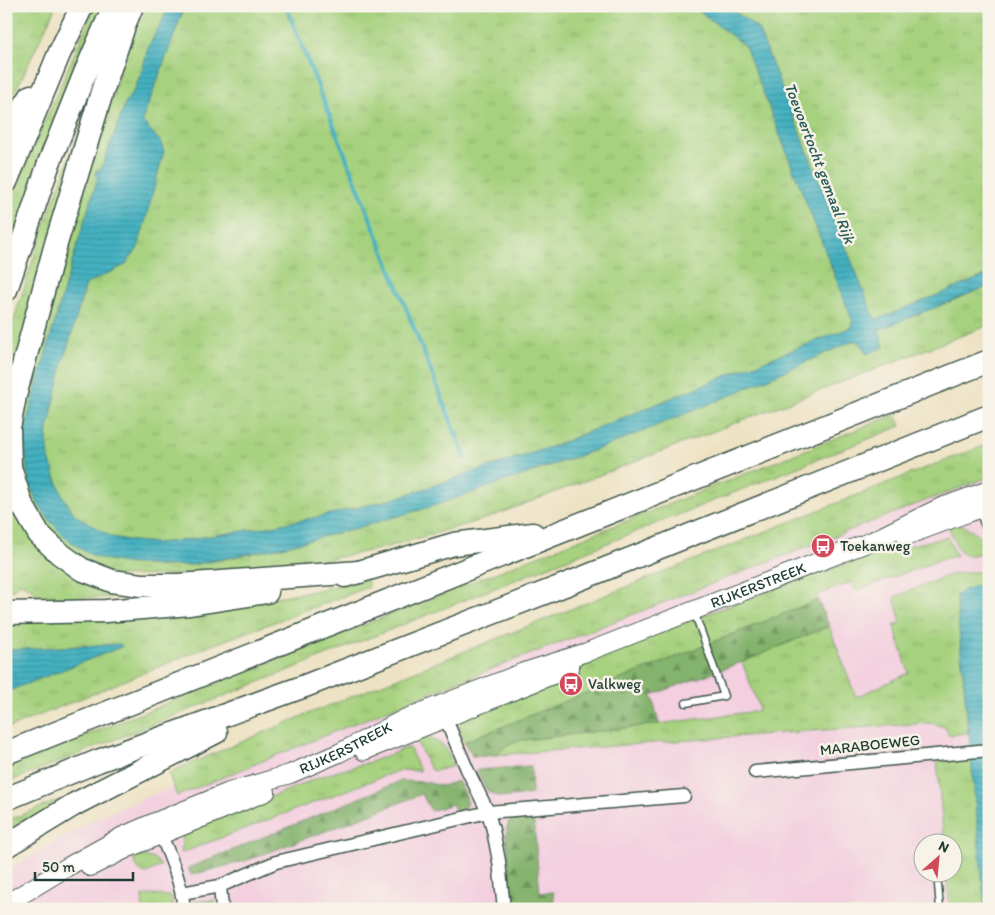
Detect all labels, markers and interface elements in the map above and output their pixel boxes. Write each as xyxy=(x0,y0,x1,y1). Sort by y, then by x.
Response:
water label: Toevoertocht gemaal Rijk xyxy=(781,80,860,247)
bus stop icon: Toekanweg xyxy=(810,533,836,559)
place label: Toekanweg xyxy=(840,537,911,555)
street label: RIJKERSTREEK xyxy=(708,558,809,612)
bus stop icon: Valkweg xyxy=(558,671,584,697)
place label: Valkweg xyxy=(588,675,641,693)
street label: RIJKERSTREEK xyxy=(297,718,395,778)
street label: MARABOEWEG xyxy=(819,731,921,759)
north arrow xyxy=(912,832,962,882)
text: N xyxy=(936,837,952,857)
scale bar xyxy=(35,850,132,882)
text: 50 m xyxy=(42,858,75,876)

